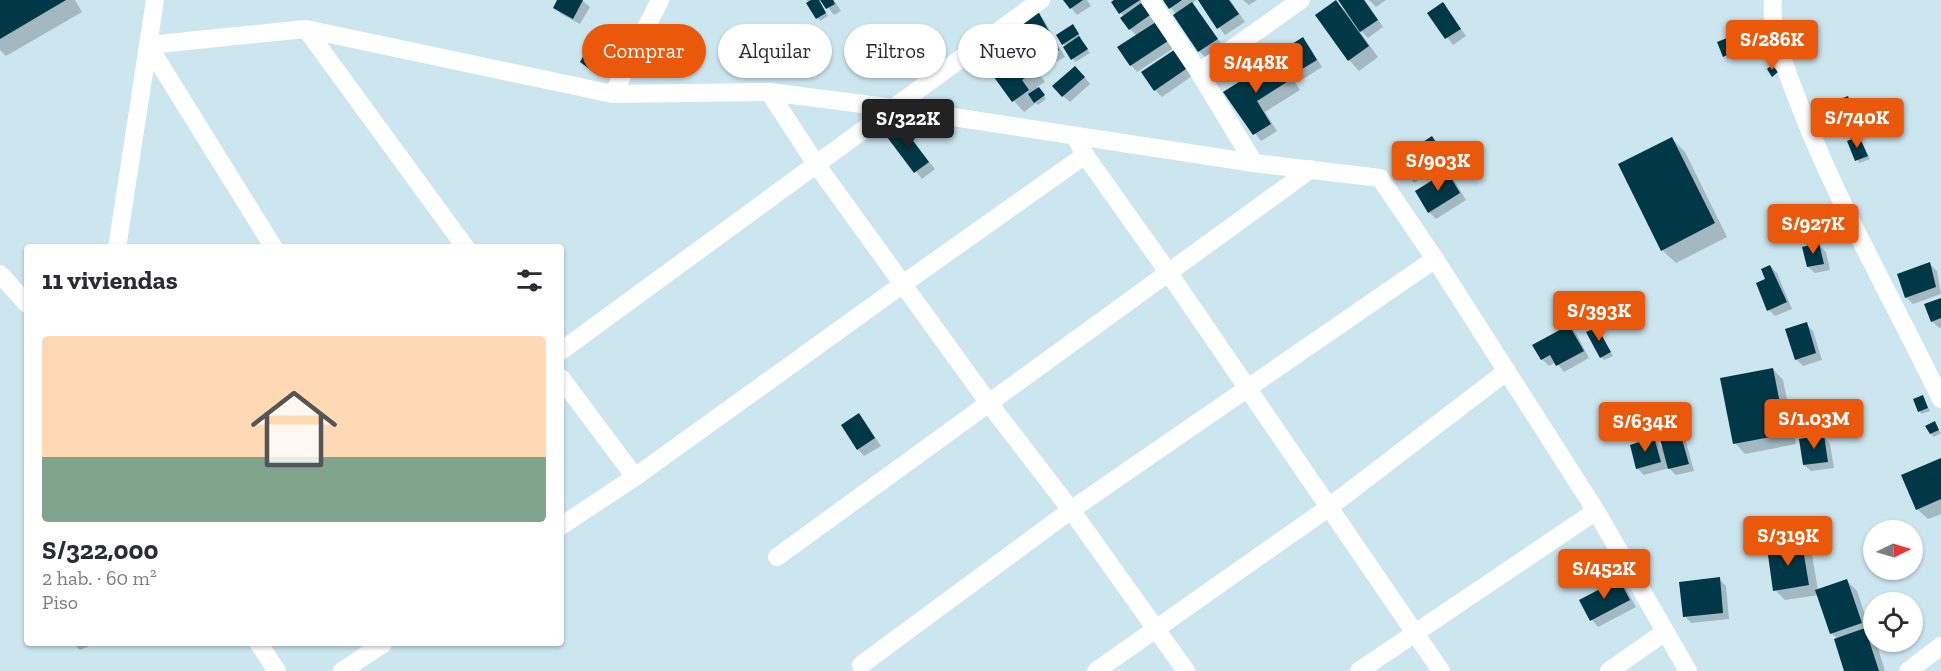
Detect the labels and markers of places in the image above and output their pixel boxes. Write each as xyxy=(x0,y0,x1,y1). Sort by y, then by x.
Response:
pin: S/286K xyxy=(1723,20,1821,71)
pin: S/448K xyxy=(1207,43,1305,94)
pin: S/740K xyxy=(1808,98,1906,149)
pin: S/322K xyxy=(859,99,957,150)
pin: S/903K xyxy=(1389,141,1487,192)
pin: S/927K xyxy=(1764,204,1862,255)
pin: S/393K xyxy=(1550,291,1648,342)
pin: S/1.03M xyxy=(1759,399,1869,450)
pin: S/634K xyxy=(1596,402,1694,453)
pin: S/319K xyxy=(1739,516,1837,567)
pin: S/452K xyxy=(1555,549,1653,600)

